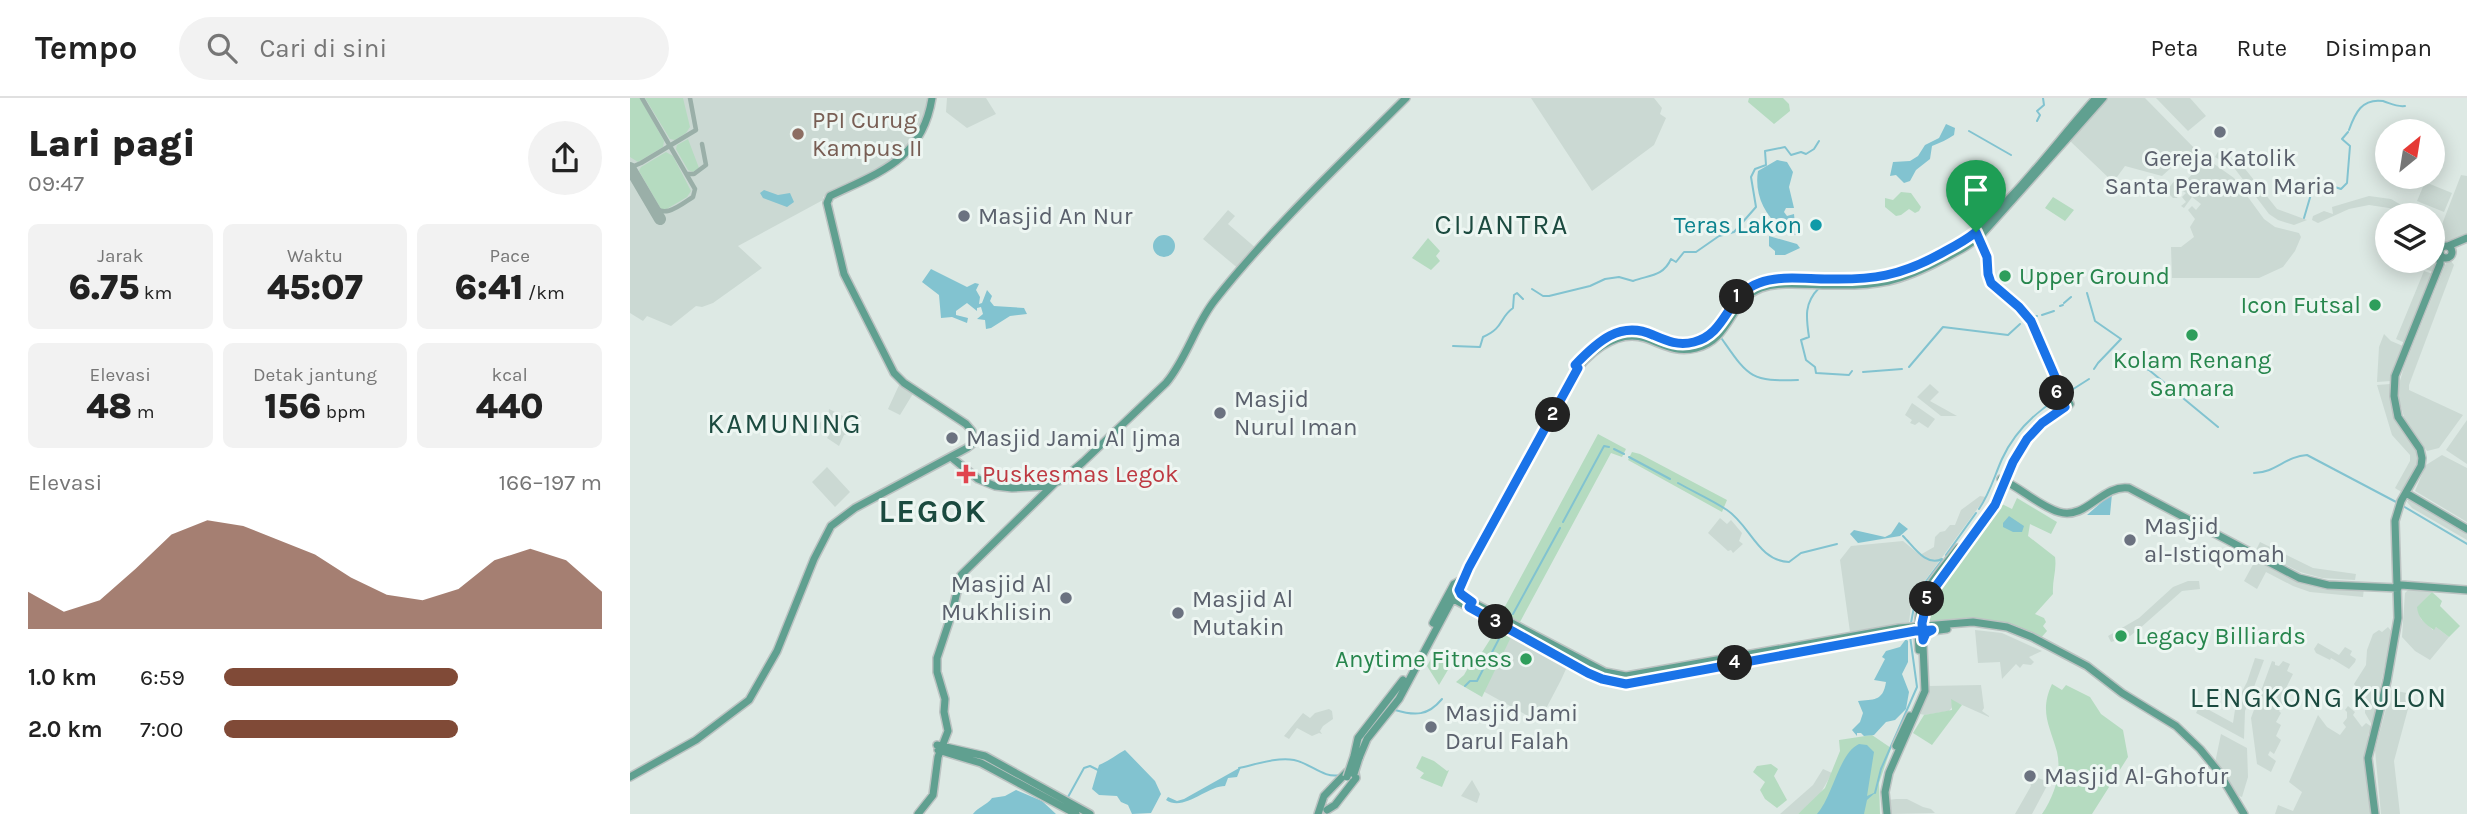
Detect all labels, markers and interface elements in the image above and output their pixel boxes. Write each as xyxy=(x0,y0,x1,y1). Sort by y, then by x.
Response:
search box xyxy=(179,17,669,80)
text: Tempo xyxy=(35,29,137,67)
icon: search xyxy=(203,29,241,67)
text: Cari di sini xyxy=(259,33,387,64)
text: Peta xyxy=(2151,34,2198,62)
text: Rute xyxy=(2236,34,2287,62)
text: Disimpan xyxy=(2325,34,2432,62)
place label: PPI Curug Kampus II xyxy=(812,106,923,162)
north arrow xyxy=(2375,119,2445,189)
map controls xyxy=(2375,119,2445,273)
text: Lari pagi xyxy=(28,121,196,166)
button: share xyxy=(528,121,602,195)
marker: Gereja Katolik Santa Perawan Maria xyxy=(2212,124,2228,140)
marker: PPI Curug Kampus II xyxy=(790,126,806,142)
place label: Gereja Katolik Santa Perawan Maria xyxy=(2104,144,2336,200)
pin xyxy=(1946,160,2006,232)
text: 09:47 xyxy=(28,170,84,197)
icon: arrive xyxy=(1957,171,1995,209)
place label: Masjid An Nur xyxy=(978,202,1133,230)
button: layers xyxy=(2375,203,2445,273)
marker: Masjid An Nur xyxy=(956,208,972,224)
district label: CIJANTRA xyxy=(1435,208,1569,241)
place label: Teras Lakon xyxy=(1674,211,1802,239)
marker: Teras Lakon xyxy=(1808,217,1824,233)
text: Jarak xyxy=(97,245,143,267)
text: Waktu xyxy=(287,245,343,267)
text: Pace xyxy=(489,245,530,267)
place label: Upper Ground xyxy=(2019,262,2170,290)
text: 6.75 xyxy=(68,267,139,308)
text: 45:07 xyxy=(267,267,363,308)
text: 6:41 xyxy=(455,267,524,308)
marker: Upper Ground xyxy=(1997,268,2013,284)
pin: 1 xyxy=(1720,280,1754,314)
text: km xyxy=(139,282,172,304)
text: /km xyxy=(524,282,565,304)
text: 1 xyxy=(1733,285,1740,307)
place label: Icon Futsal xyxy=(2240,291,2361,319)
marker: Icon Futsal xyxy=(2367,297,2383,313)
marker: Kolam Renang Samara xyxy=(2184,327,2200,343)
place label: Kolam Renang Samara xyxy=(2113,346,2272,402)
text: Elevasi xyxy=(90,364,151,386)
text: Detak jantung xyxy=(253,364,377,386)
text: kcal xyxy=(492,364,528,386)
pin: 6 xyxy=(2040,376,2074,410)
text: 6 xyxy=(2051,381,2062,403)
place label: Masjid Nurul Iman xyxy=(1234,385,1357,441)
text: 48 xyxy=(86,386,132,427)
text: 156 xyxy=(264,386,321,427)
text: 440 xyxy=(476,386,544,427)
pin: 2 xyxy=(1536,398,1570,432)
text: m xyxy=(132,401,154,423)
text: bpm xyxy=(321,401,366,423)
text: 2 xyxy=(1547,403,1558,425)
marker: Masjid Nurul Iman xyxy=(1212,405,1228,421)
district label: KAMUNING xyxy=(707,407,863,440)
place label: Masjid Jami Al Ijma xyxy=(966,424,1181,452)
marker: Masjid Jami Al Ijma xyxy=(944,430,960,446)
place label: Puskesmas Legok xyxy=(982,460,1179,488)
marker: Puskesmas Legok xyxy=(956,464,976,484)
text: Elevasi xyxy=(28,469,102,496)
text: 166–197 m xyxy=(498,469,602,496)
district label: LEGOK xyxy=(878,493,988,530)
place label: Masjid al-Istiqomah xyxy=(2144,512,2285,568)
marker: Masjid al-Istiqomah xyxy=(2122,532,2138,548)
place label: Masjid Al Mukhlisin xyxy=(941,570,1052,626)
pin: 5 xyxy=(1910,582,1944,616)
place label: Masjid Al Mutakin xyxy=(1192,585,1293,641)
text: 5 xyxy=(1921,587,1932,609)
marker: Masjid Al Mukhlisin xyxy=(1058,590,1074,606)
pin: 3 xyxy=(1478,604,1514,640)
marker: Masjid Al Mutakin xyxy=(1170,605,1186,621)
text: 3 xyxy=(1490,610,1501,632)
place label: Legacy Billiards xyxy=(2135,622,2306,650)
marker: Legacy Billiards xyxy=(2113,628,2129,644)
place label: Anytime Fitness xyxy=(1335,645,1512,673)
pin: 4 xyxy=(1718,646,1752,680)
marker: Anytime Fitness xyxy=(1518,651,1534,667)
text: 4 xyxy=(1729,651,1740,673)
text: 1.0 km xyxy=(28,664,97,691)
text: 6:59 xyxy=(140,664,185,691)
district label: LENGKONG KULON xyxy=(2190,681,2448,714)
place label: Masjid Jami Darul Falah xyxy=(1445,699,1578,755)
text: 2.0 km xyxy=(28,716,103,743)
text: 7:00 xyxy=(140,716,183,743)
marker: Masjid Jami Darul Falah xyxy=(1423,719,1439,735)
place label: Masjid Al-Ghofur xyxy=(2044,762,2228,790)
marker: Masjid Al-Ghofur xyxy=(2022,768,2038,784)

